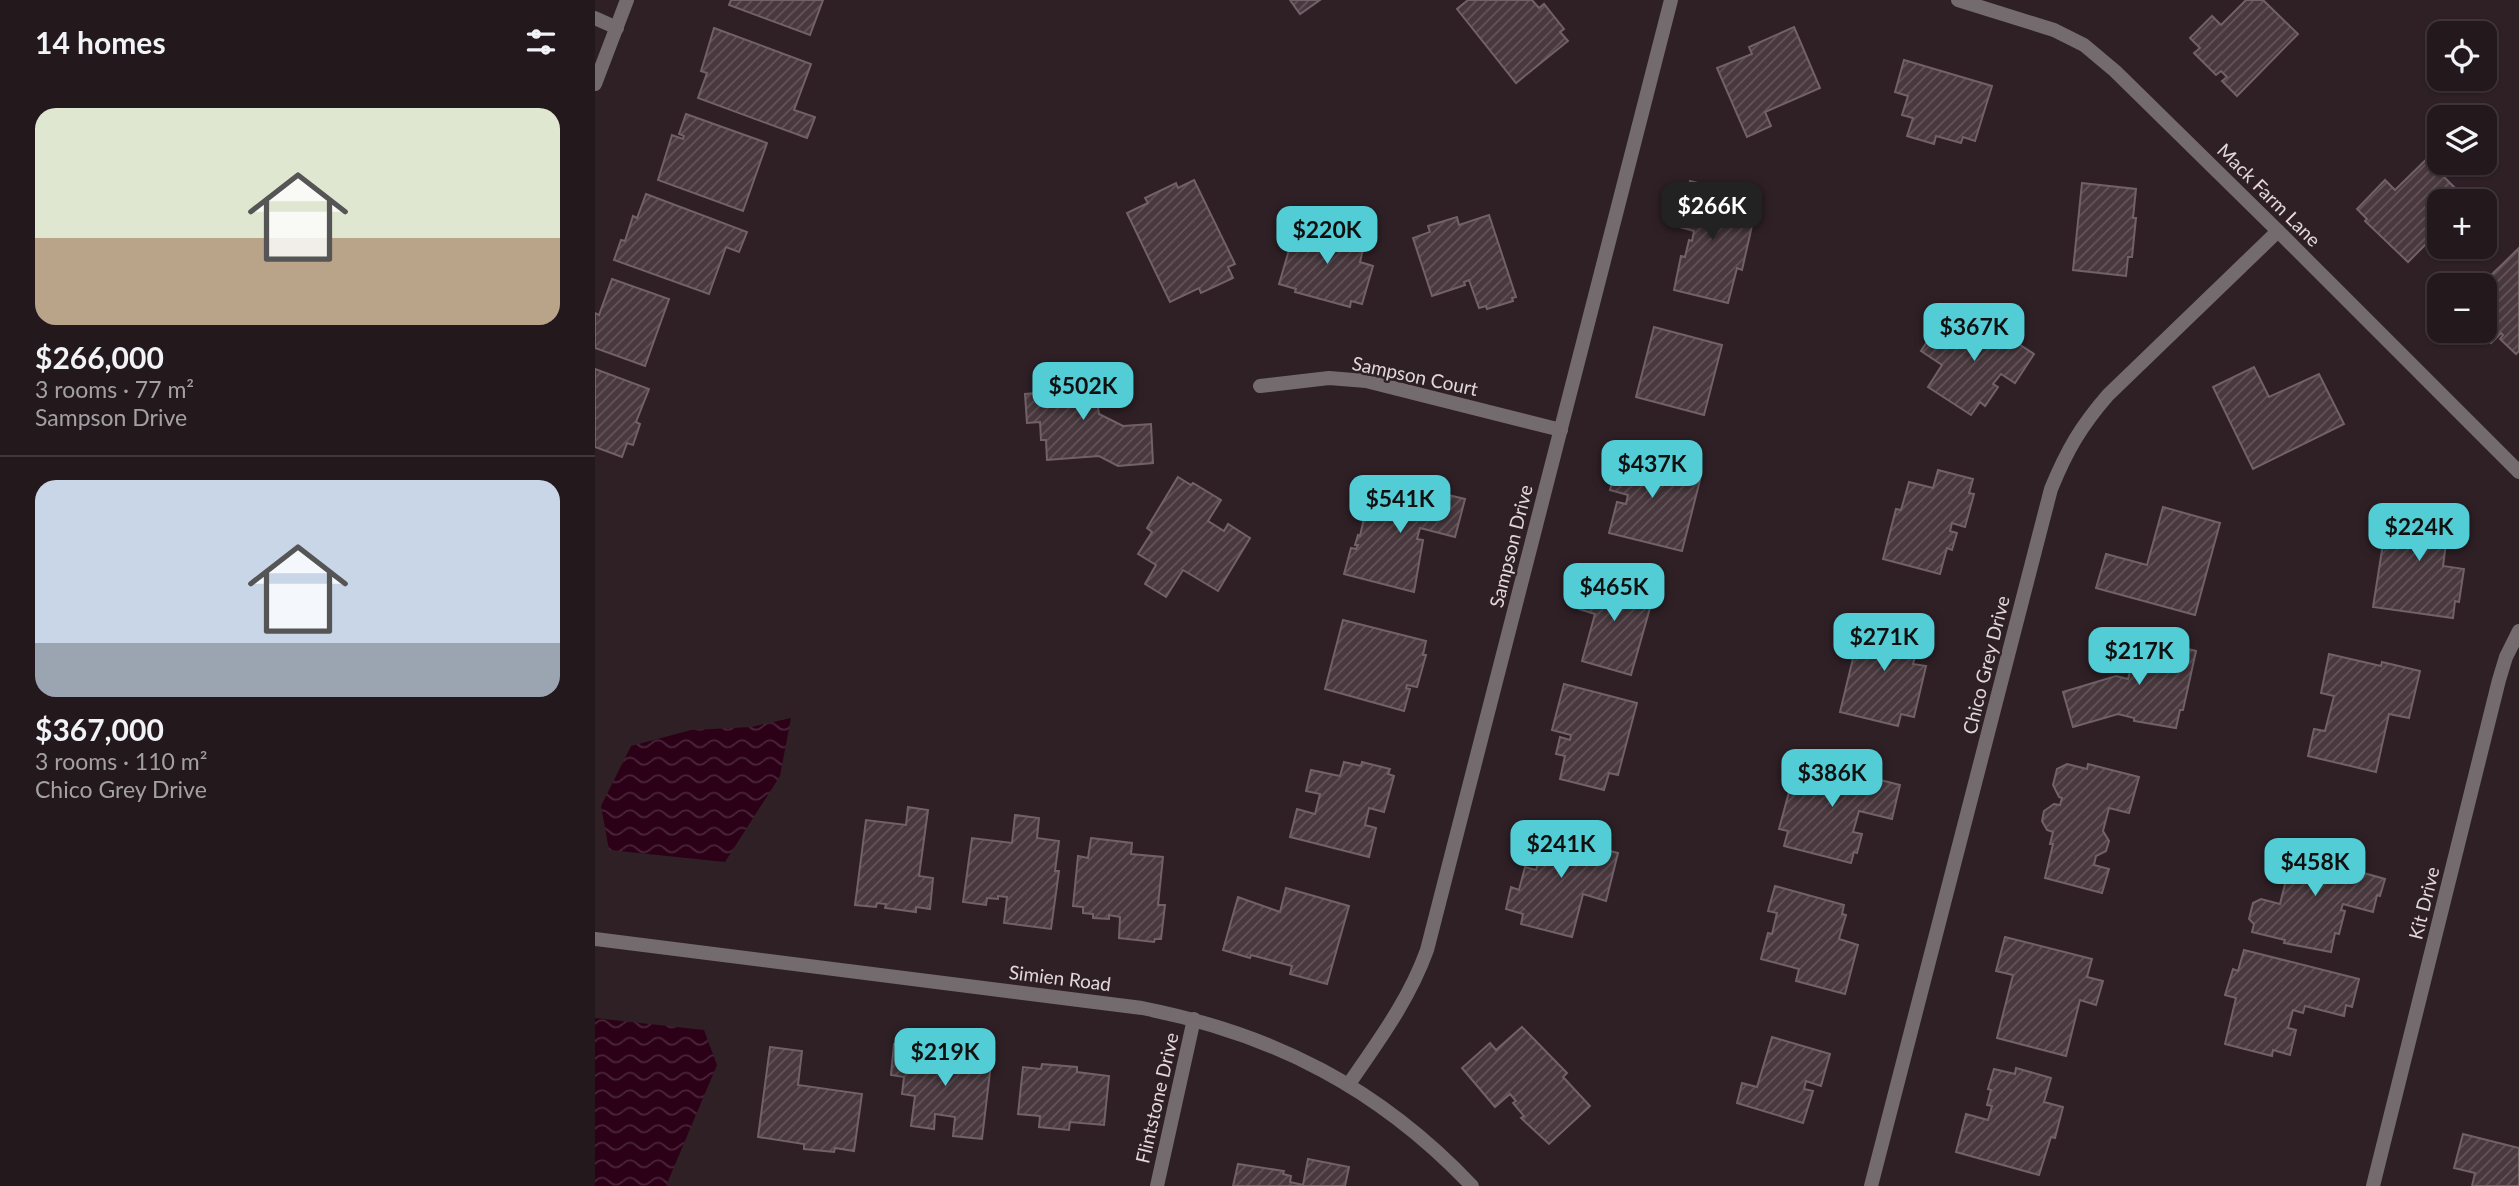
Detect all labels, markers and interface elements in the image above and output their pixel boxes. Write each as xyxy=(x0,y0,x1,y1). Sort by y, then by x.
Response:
map controls xyxy=(2427,21,2497,343)
button: locate xyxy=(2427,21,2497,91)
icon: filters xyxy=(522,23,560,61)
text: 14 homes xyxy=(35,24,166,60)
button: layers xyxy=(2427,105,2497,175)
street label: Mack Farm Lane xyxy=(2213,138,2326,251)
icon: home xyxy=(235,154,361,280)
pin: $266K xyxy=(1663,182,1761,242)
button: + xyxy=(2427,189,2497,259)
text: $266K xyxy=(1677,191,1747,219)
pin: $220K xyxy=(1278,206,1376,266)
text: $220K xyxy=(1292,215,1362,243)
button: − xyxy=(2427,273,2497,343)
pin: $367K xyxy=(1925,304,2023,363)
text: $367K xyxy=(1939,312,2009,340)
text: $266,000 xyxy=(35,339,164,375)
street label: Sampson Court xyxy=(1350,351,1480,400)
pin: $502K xyxy=(1034,362,1132,422)
text: $502K xyxy=(1048,371,1118,399)
text: 3 rooms · 77 m² xyxy=(35,375,194,403)
text: Sampson Drive xyxy=(35,403,187,431)
pin: $437K xyxy=(1603,440,1701,500)
text: $437K xyxy=(1617,449,1687,477)
pin: $541K xyxy=(1351,476,1449,535)
street label: Sampson Drive xyxy=(1484,482,1537,610)
text: $541K xyxy=(1365,484,1435,512)
pin: $224K xyxy=(2370,504,2468,563)
text: $224K xyxy=(2384,512,2454,540)
icon: home xyxy=(235,526,361,652)
pin: $465K xyxy=(1565,564,1663,623)
text: $465K xyxy=(1579,572,1649,600)
street label: Chico Grey Drive xyxy=(1957,593,2014,737)
pin: $271K xyxy=(1835,614,1933,673)
text: $271K xyxy=(1849,622,1919,650)
pin: $217K xyxy=(2090,628,2188,687)
text: $217K xyxy=(2104,636,2174,664)
text: $367,000 xyxy=(35,711,164,747)
text: 3 rooms · 110 m² xyxy=(35,747,207,775)
pin: $386K xyxy=(1783,750,1881,809)
text: $386K xyxy=(1797,758,1867,786)
text: Chico Grey Drive xyxy=(35,775,207,803)
pin: $241K xyxy=(1512,820,1610,880)
text: $241K xyxy=(1526,829,1596,857)
pin: $458K xyxy=(2266,838,2364,898)
text: $458K xyxy=(2280,847,2350,875)
street label: Kit Drive xyxy=(2403,864,2444,942)
street label: Simien Road xyxy=(1008,960,1112,995)
pin: $219K xyxy=(896,1028,994,1088)
street label: Flintstone Drive xyxy=(1130,1030,1183,1165)
text: $219K xyxy=(910,1037,980,1065)

